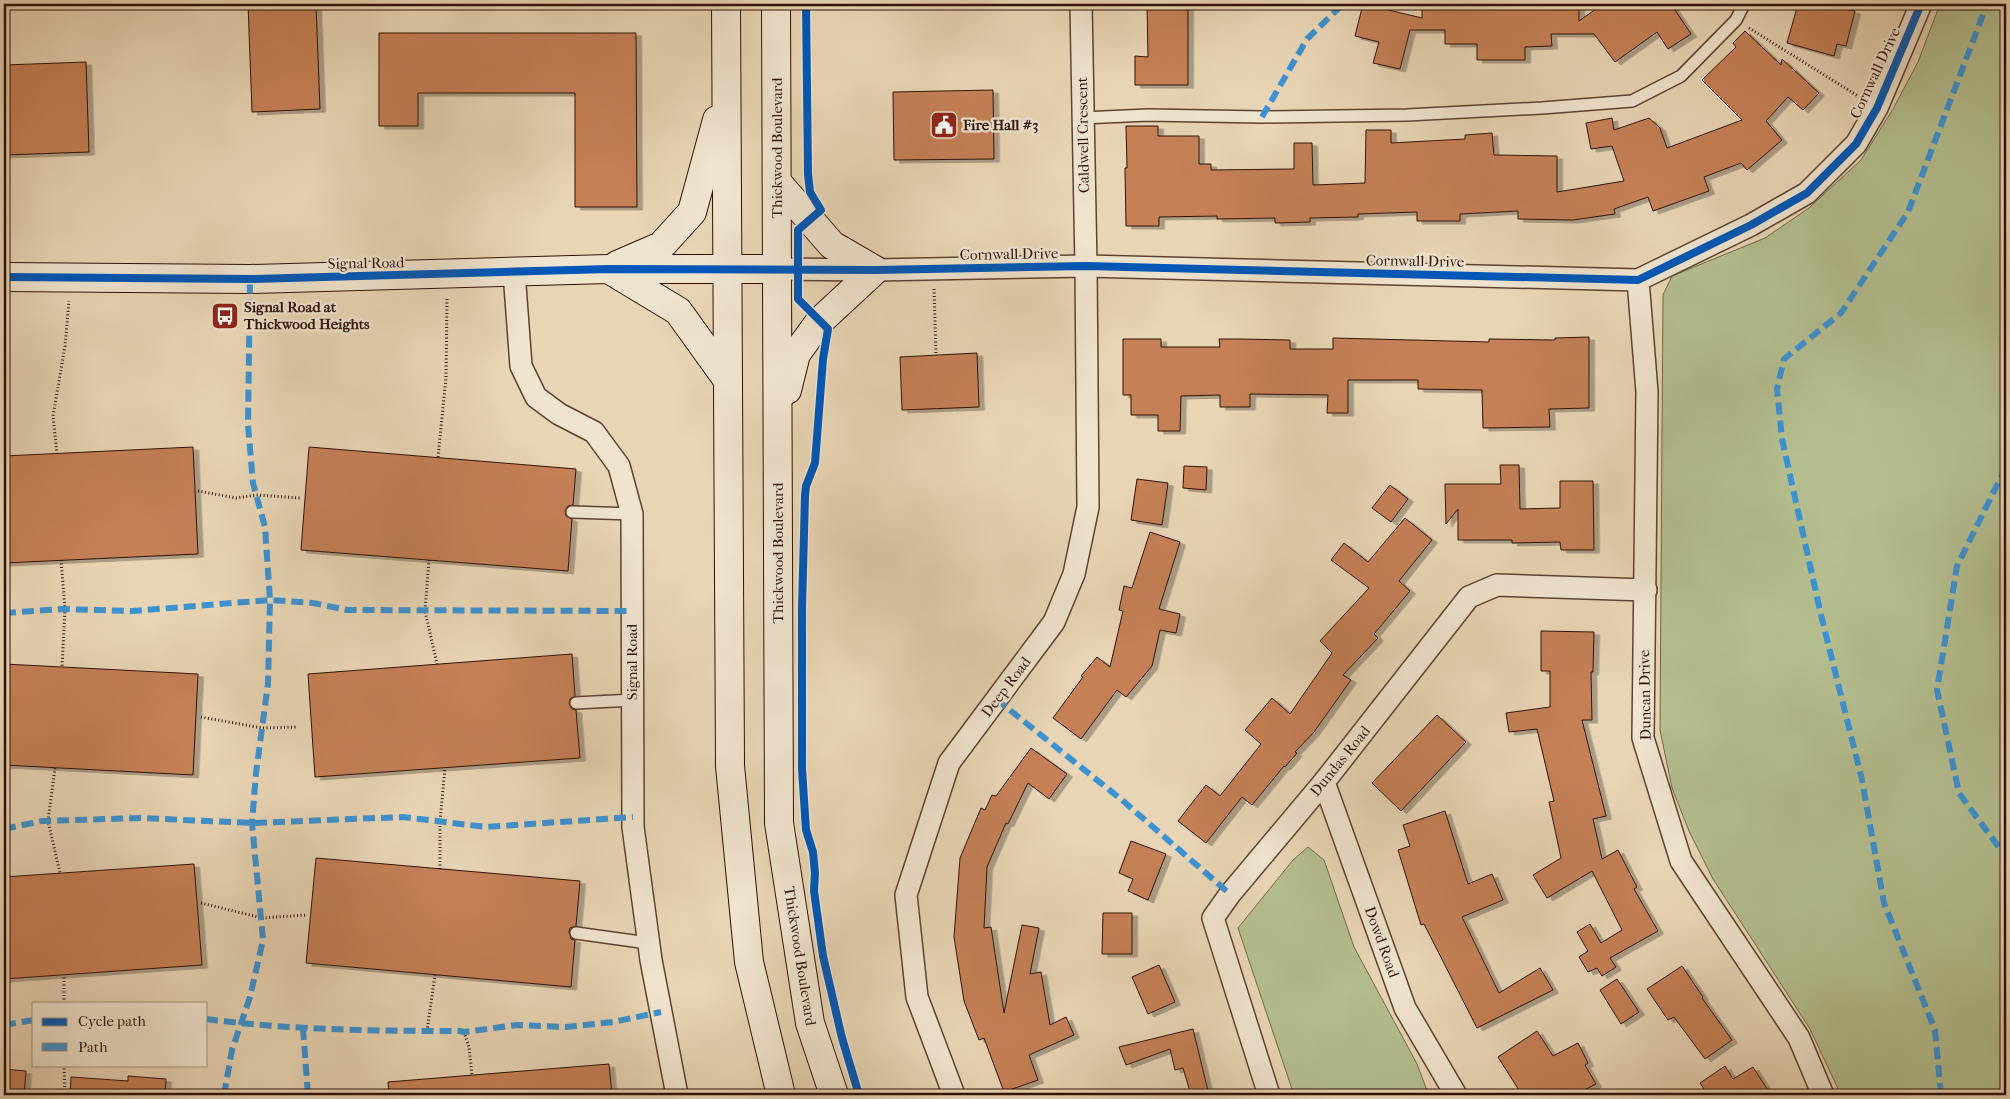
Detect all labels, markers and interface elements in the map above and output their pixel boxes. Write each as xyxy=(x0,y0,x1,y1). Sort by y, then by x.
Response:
street label: Cornwall Drive xyxy=(1846,24,1904,121)
street label: Caldwell Crescent xyxy=(1073,76,1093,193)
street label: Thickwood Boulevard xyxy=(768,77,786,218)
public building icon: Fire Hall #3 xyxy=(929,110,959,140)
place label: Fire Hall #3 xyxy=(962,116,1038,134)
street label: Cornwall Drive xyxy=(960,244,1059,264)
street label: Cornwall Drive xyxy=(1366,251,1465,271)
street label: Signal Road xyxy=(328,253,405,273)
place label: Signal Road at Thickwood Heights xyxy=(243,298,370,333)
bus stop icon: Signal Road at Thickwood Heights xyxy=(210,301,240,331)
street label: Thickwood Boulevard xyxy=(769,482,787,623)
street label: Signal Road xyxy=(623,623,641,700)
street label: Duncan Drive xyxy=(1635,649,1655,741)
street label: Deep Road xyxy=(977,653,1035,721)
street label: Dundas Road xyxy=(1306,721,1375,800)
street label: Thickwood Boulevard xyxy=(780,885,820,1028)
street label: Dowd Road xyxy=(1361,904,1403,981)
legend xyxy=(32,1002,208,1066)
text: Cycle path xyxy=(78,1012,146,1030)
text: Path xyxy=(78,1038,108,1056)

